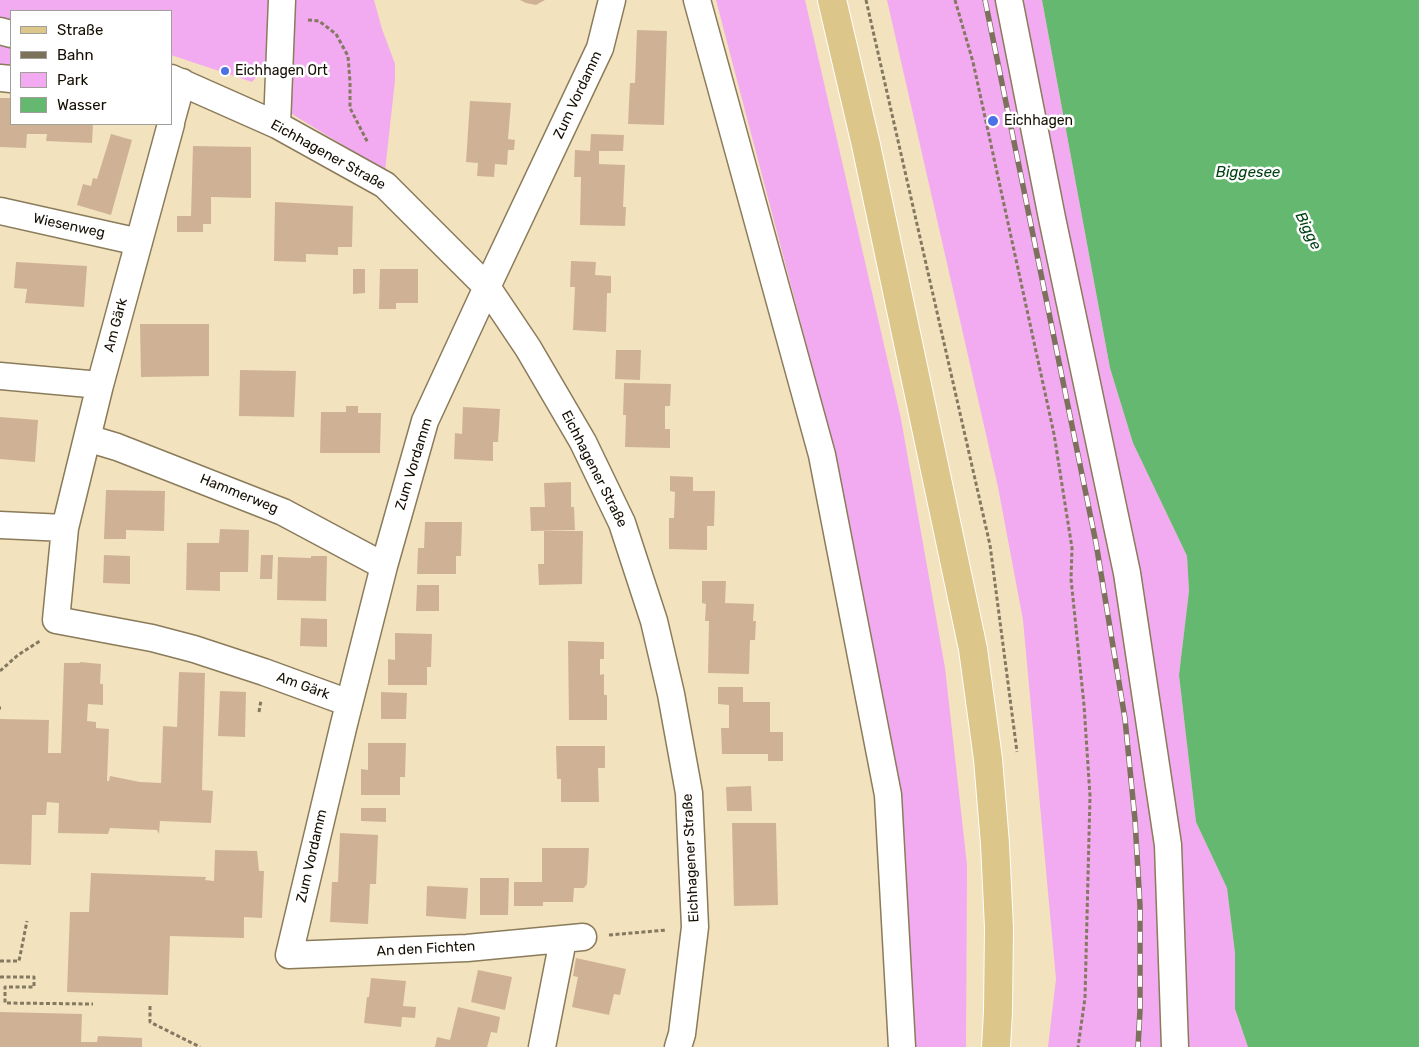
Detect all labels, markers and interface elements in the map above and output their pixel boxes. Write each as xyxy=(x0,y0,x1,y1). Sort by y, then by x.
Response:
legend xyxy=(10,10,172,125)
text: Straße xyxy=(57,21,103,39)
text: Bahn xyxy=(57,46,94,64)
street label: Zum Vordamm xyxy=(550,48,606,142)
place label: Eichhagen Ort xyxy=(235,63,328,79)
marker: Eichhagen Ort xyxy=(219,65,231,77)
text: Park xyxy=(57,71,88,89)
text: Wasser xyxy=(57,96,106,114)
place label: Eichhagen xyxy=(1004,113,1073,129)
marker: Eichhagen xyxy=(986,114,1000,128)
street label: Eichhagener Straße xyxy=(268,116,388,194)
water label: Biggesee xyxy=(1216,164,1280,182)
water label: Bigge xyxy=(1291,209,1325,253)
street label: Wiesenweg xyxy=(32,210,106,242)
street label: Am Gärk xyxy=(101,296,131,354)
street label: Eichhagener Straße xyxy=(557,408,631,530)
street label: Zum Vordamm xyxy=(392,416,436,512)
street label: Hammerweg xyxy=(197,471,281,517)
street label: Am Gärk xyxy=(274,669,332,703)
street label: Eichhagener Straße xyxy=(679,793,703,923)
street label: Zum Vordamm xyxy=(293,808,331,904)
street label: An den Fichten xyxy=(376,938,476,960)

